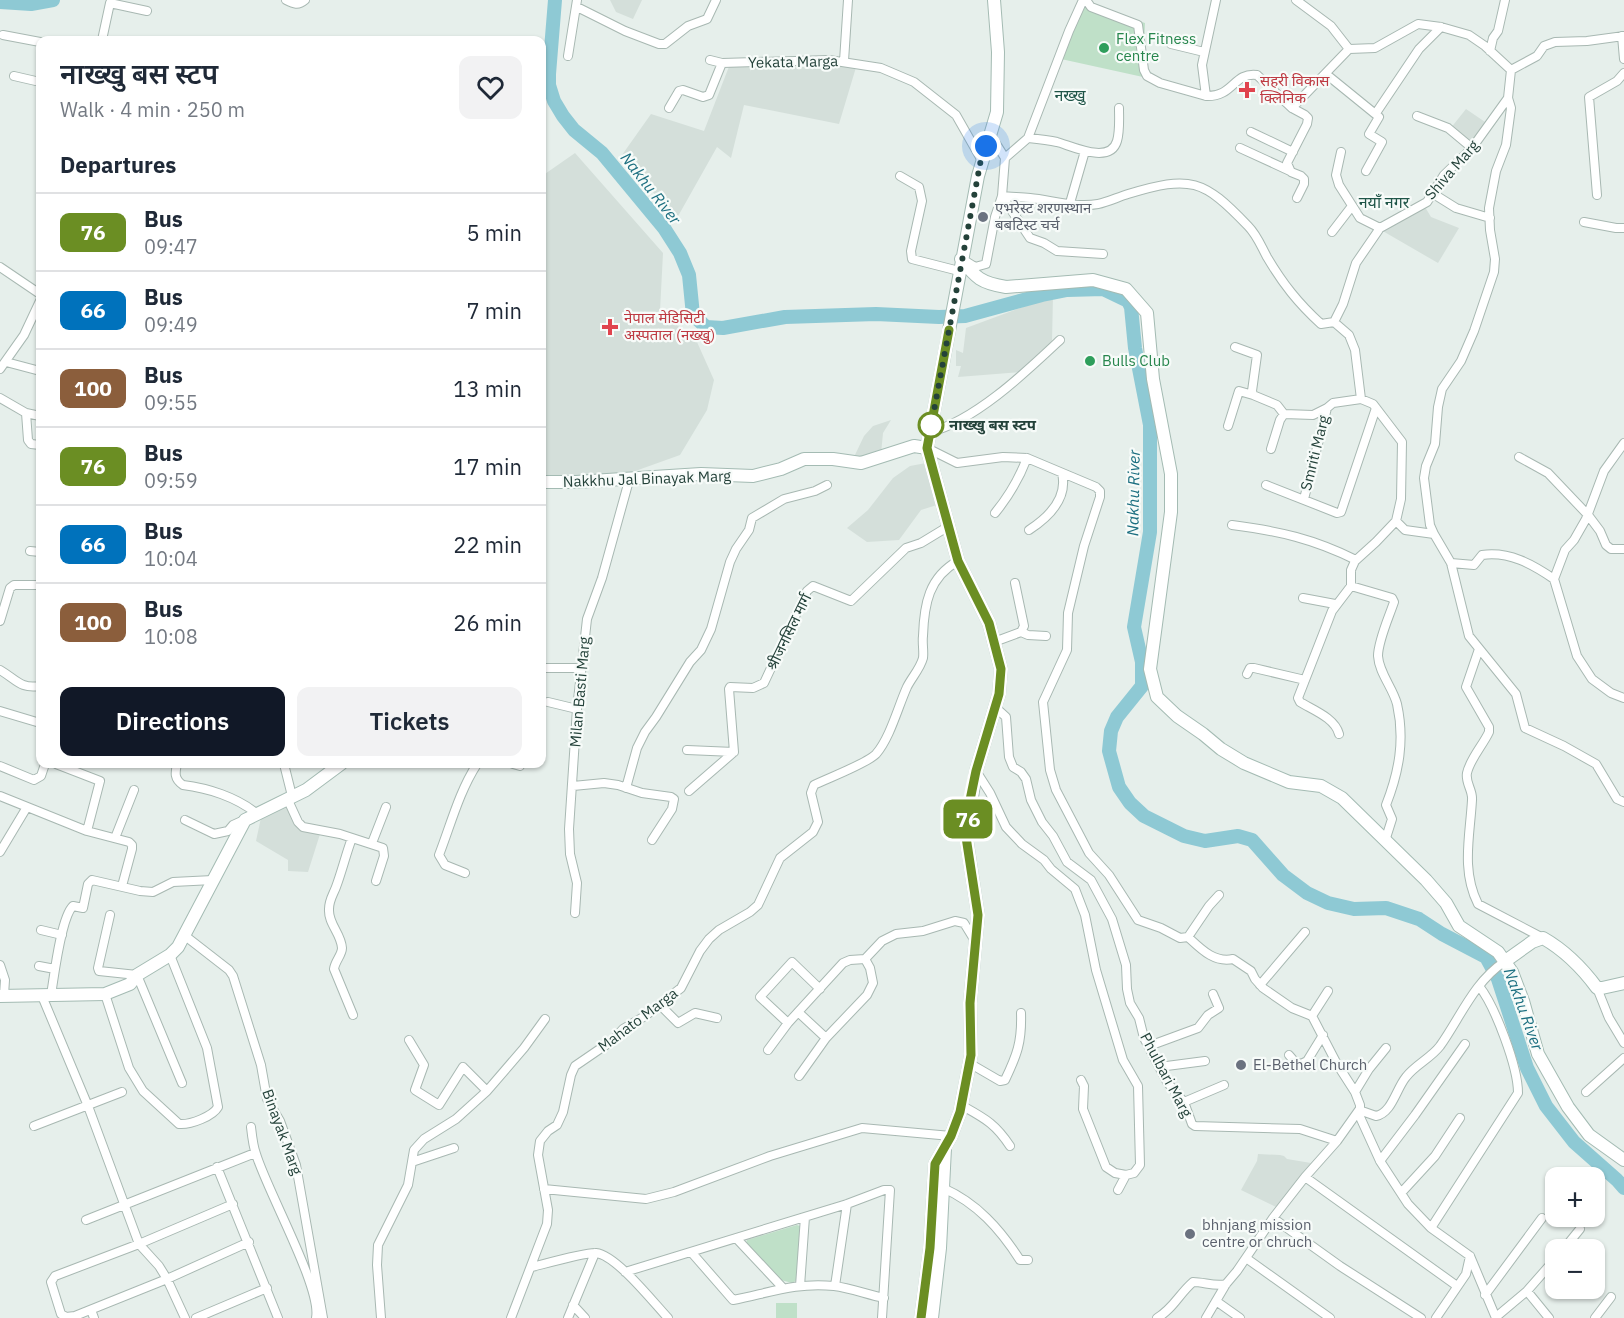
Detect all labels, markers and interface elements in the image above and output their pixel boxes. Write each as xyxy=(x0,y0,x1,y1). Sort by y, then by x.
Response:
place label: Flex Fitness centre xyxy=(1116,29,1196,65)
marker: Flex Fitness centre xyxy=(1097,41,1111,55)
street label: Yekata Marga xyxy=(748,51,838,72)
text: नाख्खु बस स्टप xyxy=(60,55,218,92)
button: heart xyxy=(459,56,522,119)
place label: सहरी विकास क्लिनिक xyxy=(1260,71,1330,107)
marker: सहरी विकास क्लिनिक xyxy=(1238,81,1256,99)
district label: नख्खु xyxy=(1054,85,1087,106)
text: Walk · 4 min · 250 m xyxy=(60,96,245,123)
your location xyxy=(971,131,1001,161)
street label: Shiva Marg xyxy=(1420,136,1483,203)
water label: Nakhu River xyxy=(617,148,686,229)
text: Departures xyxy=(60,150,176,179)
district label: नयाँ नगर xyxy=(1359,192,1410,212)
place label: एभरेस्ट शरणस्थान बबटिस्ट चर्च xyxy=(995,198,1092,234)
text: Bus xyxy=(144,204,183,233)
marker: एभरेस्ट शरणस्थान बबटिस्ट चर्च xyxy=(976,210,990,224)
text: 76 xyxy=(80,218,106,246)
text: 5 min xyxy=(466,218,522,247)
text: 09:47 xyxy=(144,233,198,260)
text: Bus xyxy=(144,282,183,311)
text: 66 xyxy=(80,296,106,324)
text: 7 min xyxy=(466,296,522,325)
place label: नेपाल मेडिसिटी अस्पताल (नख्खु) xyxy=(624,308,715,345)
text: 09:49 xyxy=(144,311,198,338)
marker: नेपाल मेडिसिटी अस्पताल (नख्खु) xyxy=(601,318,619,336)
place label: Bulls Club xyxy=(1102,351,1170,370)
marker: Bulls Club xyxy=(1083,354,1097,368)
text: Bus xyxy=(144,360,183,389)
text: 100 xyxy=(74,374,112,402)
text: 13 min xyxy=(453,374,522,403)
text: 09:55 xyxy=(144,389,198,416)
marker: नाख्खु बस स्टप xyxy=(918,412,944,438)
street label: Smriti Marg xyxy=(1296,413,1333,492)
place label: नाख्खु बस स्टप xyxy=(949,415,1037,435)
text: Bus xyxy=(144,438,183,467)
water label: Nakhu River xyxy=(1122,449,1144,536)
text: 76 xyxy=(80,452,106,480)
text: 17 min xyxy=(453,452,522,481)
street label: Nakkhu Jal Binayak Marg xyxy=(563,466,731,491)
text: 09:59 xyxy=(144,467,198,494)
text: Bus xyxy=(144,516,183,545)
text: 66 xyxy=(80,530,106,558)
text: 22 min xyxy=(453,530,522,559)
text: 10:04 xyxy=(144,545,198,572)
street label: श्रीजनसिल मार्ग xyxy=(762,589,816,673)
text: Bus xyxy=(144,594,183,623)
text: 100 xyxy=(74,608,112,636)
text: 26 min xyxy=(453,608,522,637)
text: 10:08 xyxy=(144,623,198,650)
street label: Milan Basti Marg xyxy=(565,636,594,748)
button: Directions xyxy=(60,687,285,756)
button: Tickets xyxy=(297,687,522,756)
line badge: 76 xyxy=(941,800,995,838)
text: 76 xyxy=(955,805,981,833)
water label: Nakhu River xyxy=(1500,965,1549,1054)
street label: Mahato Marga xyxy=(594,983,681,1056)
street label: Phulbari Marg xyxy=(1136,1029,1197,1120)
place label: El-Bethel Church xyxy=(1253,1055,1367,1074)
marker: El-Bethel Church xyxy=(1234,1058,1248,1072)
street label: Binayak Marg xyxy=(258,1086,307,1177)
map controls xyxy=(1545,1167,1605,1299)
button: + xyxy=(1545,1167,1605,1227)
place label: bhnjang mission centre or chruch xyxy=(1202,1215,1312,1251)
marker: bhnjang mission centre or chruch xyxy=(1183,1227,1197,1241)
button: − xyxy=(1545,1239,1605,1299)

